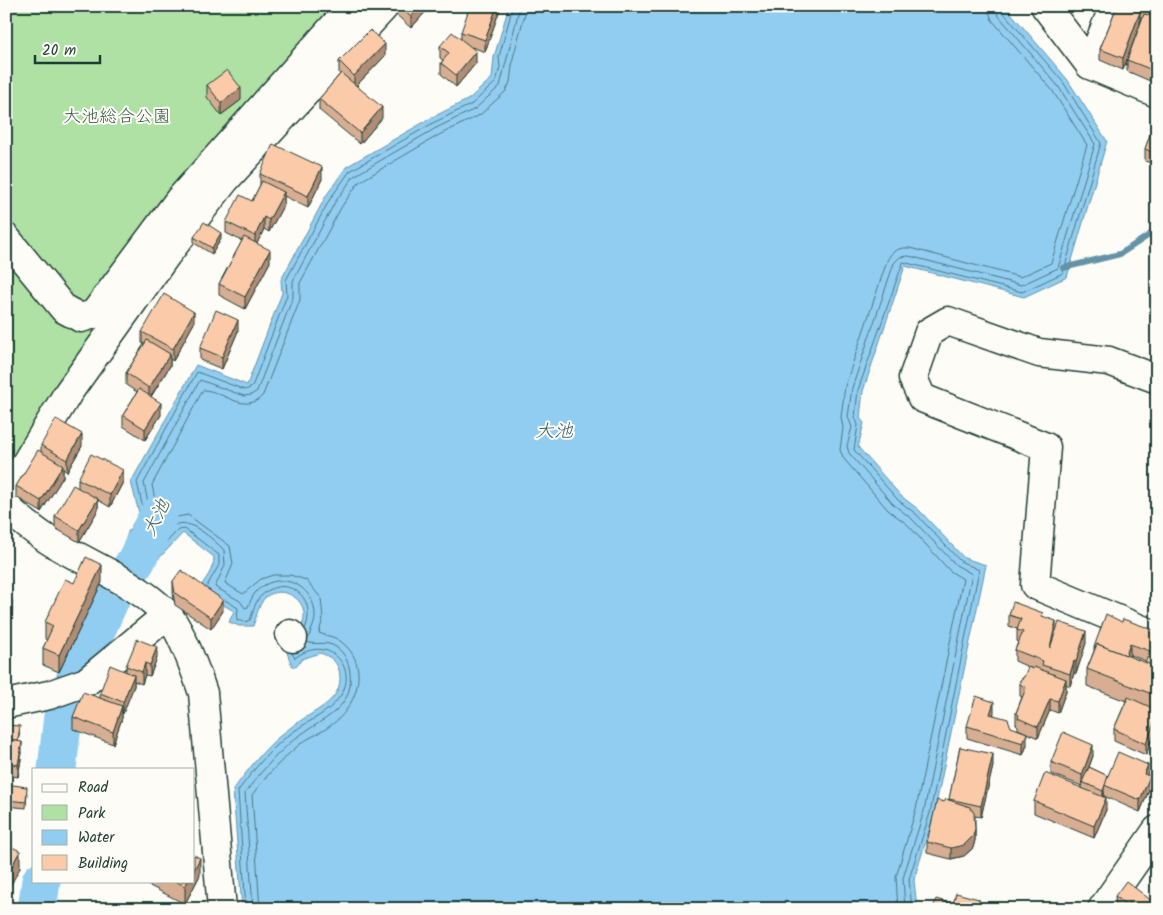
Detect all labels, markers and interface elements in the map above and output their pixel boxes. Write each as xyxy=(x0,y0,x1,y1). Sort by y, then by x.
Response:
scale bar xyxy=(35,32,100,64)
text: 20 m xyxy=(42,39,76,63)
park label: 大池総合公園 xyxy=(63,103,171,132)
water label: 大池 xyxy=(535,417,574,447)
water label: 大池 xyxy=(135,493,179,542)
legend xyxy=(32,768,195,882)
text: Road xyxy=(78,776,109,800)
text: Park xyxy=(78,802,106,826)
text: Water xyxy=(78,826,115,850)
text: Building xyxy=(78,852,128,876)

